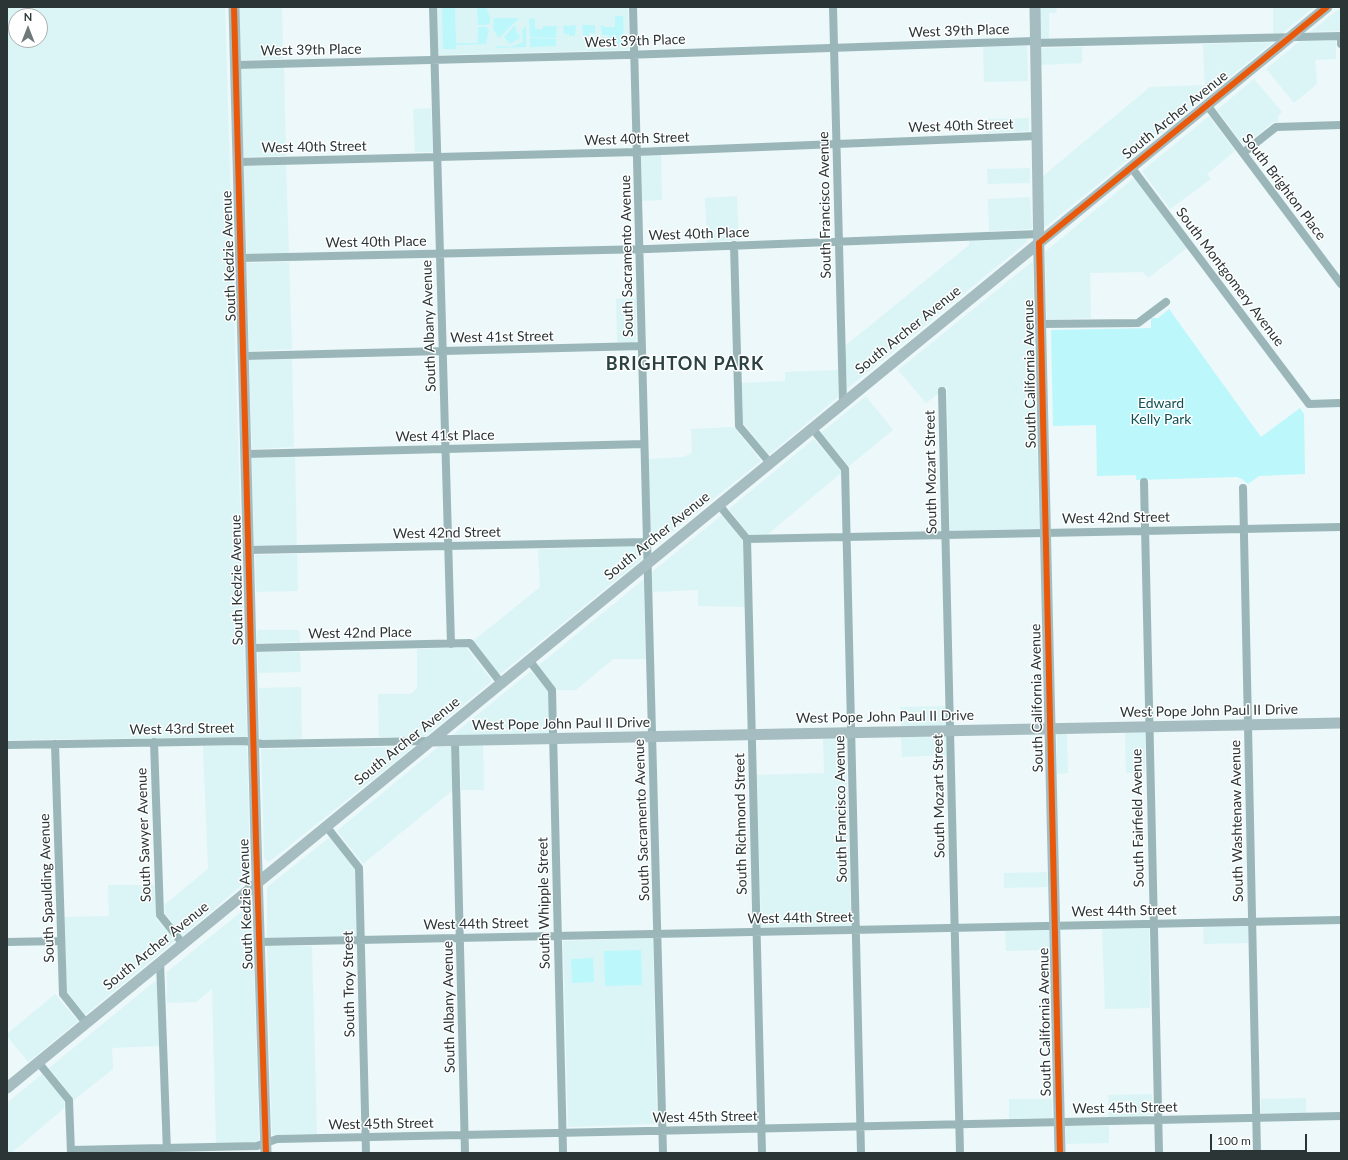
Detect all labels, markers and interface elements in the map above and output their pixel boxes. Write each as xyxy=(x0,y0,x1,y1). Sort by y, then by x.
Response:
north arrow xyxy=(8,8,48,48)
text: N xyxy=(24,10,32,23)
street label: West 39th Place xyxy=(908,21,1010,41)
street label: West 39th Place xyxy=(584,31,686,51)
street label: West 39th Place xyxy=(260,41,362,59)
street label: South Archer Avenue xyxy=(1119,67,1231,163)
street label: West 40th Street xyxy=(908,116,1014,136)
street label: West 40th Street xyxy=(584,129,690,149)
street label: South Brighton Place xyxy=(1238,130,1330,244)
street label: South Francisco Avenue xyxy=(815,131,835,279)
street label: West 40th Street xyxy=(261,138,367,156)
street label: South Sacramento Avenue xyxy=(617,175,637,337)
street label: South Kedzie Avenue xyxy=(218,190,240,322)
street label: South Montgomery Avenue xyxy=(1172,204,1288,350)
street label: West 40th Place xyxy=(648,224,750,244)
street label: West 40th Place xyxy=(325,233,427,251)
street label: South Albany Avenue xyxy=(418,260,440,392)
street label: South Archer Avenue xyxy=(852,282,964,378)
street label: South California Avenue xyxy=(1020,300,1040,448)
street label: West 41st Street xyxy=(450,328,554,346)
district label: BRIGHTON PARK xyxy=(606,353,764,375)
park label: Edward Kelly Park xyxy=(1131,395,1191,428)
street label: South Mozart Street xyxy=(922,410,940,534)
street label: West 41st Place xyxy=(395,427,495,445)
street label: South Archer Avenue xyxy=(601,488,713,584)
street label: West 42nd Street xyxy=(1062,509,1170,527)
street label: South Kedzie Avenue xyxy=(227,515,247,645)
street label: West 42nd Street xyxy=(393,524,501,542)
street label: West 42nd Place xyxy=(308,624,412,642)
street label: South California Avenue xyxy=(1027,624,1047,772)
street label: South Archer Avenue xyxy=(351,693,463,789)
street label: West Pope John Paul II Drive xyxy=(1120,701,1298,721)
street label: West Pope John Paul II Drive xyxy=(796,707,974,727)
street label: West Pope John Paul II Drive xyxy=(472,714,650,734)
street label: West 43rd Street xyxy=(129,720,235,738)
street label: South Mozart Street xyxy=(930,734,948,858)
street label: South Francisco Avenue xyxy=(831,735,851,883)
street label: South Sacramento Avenue xyxy=(631,739,653,901)
street label: South Washtenaw Avenue xyxy=(1227,740,1247,902)
street label: South Fairfield Avenue xyxy=(1128,749,1148,887)
street label: South Richmond Street xyxy=(731,753,751,895)
street label: South Sawyer Avenue xyxy=(133,767,155,903)
street label: South Spaulding Avenue xyxy=(36,813,58,963)
street label: South Whipple Street xyxy=(534,837,554,969)
street label: South Kedzie Avenue xyxy=(235,838,257,970)
street label: South Archer Avenue xyxy=(100,898,212,994)
street label: West 44th Street xyxy=(1071,902,1177,920)
street label: West 44th Street xyxy=(747,909,853,927)
street label: West 44th Street xyxy=(423,915,529,933)
street label: South Troy Street xyxy=(340,931,358,1037)
street label: South Albany Avenue xyxy=(439,941,459,1073)
street label: South California Avenue xyxy=(1035,948,1055,1096)
street label: West 45th Street xyxy=(1072,1099,1178,1117)
street label: West 45th Street xyxy=(652,1108,758,1126)
street label: West 45th Street xyxy=(328,1115,434,1133)
scale bar xyxy=(1212,1126,1309,1152)
text: 100 m xyxy=(1217,1133,1251,1148)

